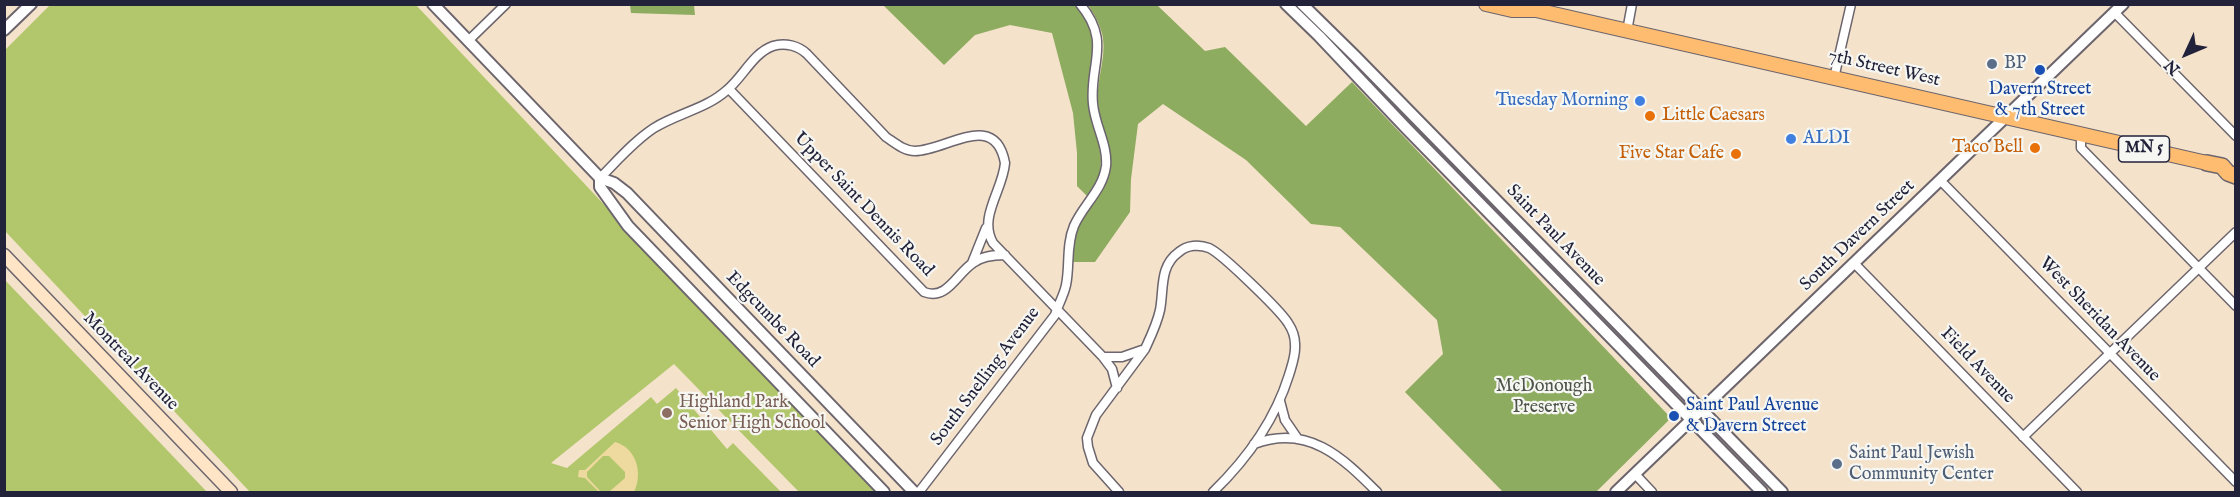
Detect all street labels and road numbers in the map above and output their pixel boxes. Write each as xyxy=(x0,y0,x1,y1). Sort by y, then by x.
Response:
street label: 7th Street West xyxy=(1826,46,1942,92)
street label: Upper Saint Dennis Road xyxy=(788,128,938,282)
road number: MN 5 xyxy=(2118,136,2170,162)
street label: South Davern Street xyxy=(1796,176,1920,296)
street label: Saint Paul Avenue xyxy=(1501,181,1609,291)
street label: West Sheridan Avenue xyxy=(2034,253,2164,387)
street label: Edgcumbe Road xyxy=(721,267,823,373)
street label: South Snelling Avenue xyxy=(927,303,1045,451)
street label: Montreal Avenue xyxy=(78,308,182,416)
street label: Field Avenue xyxy=(1935,323,2019,409)

